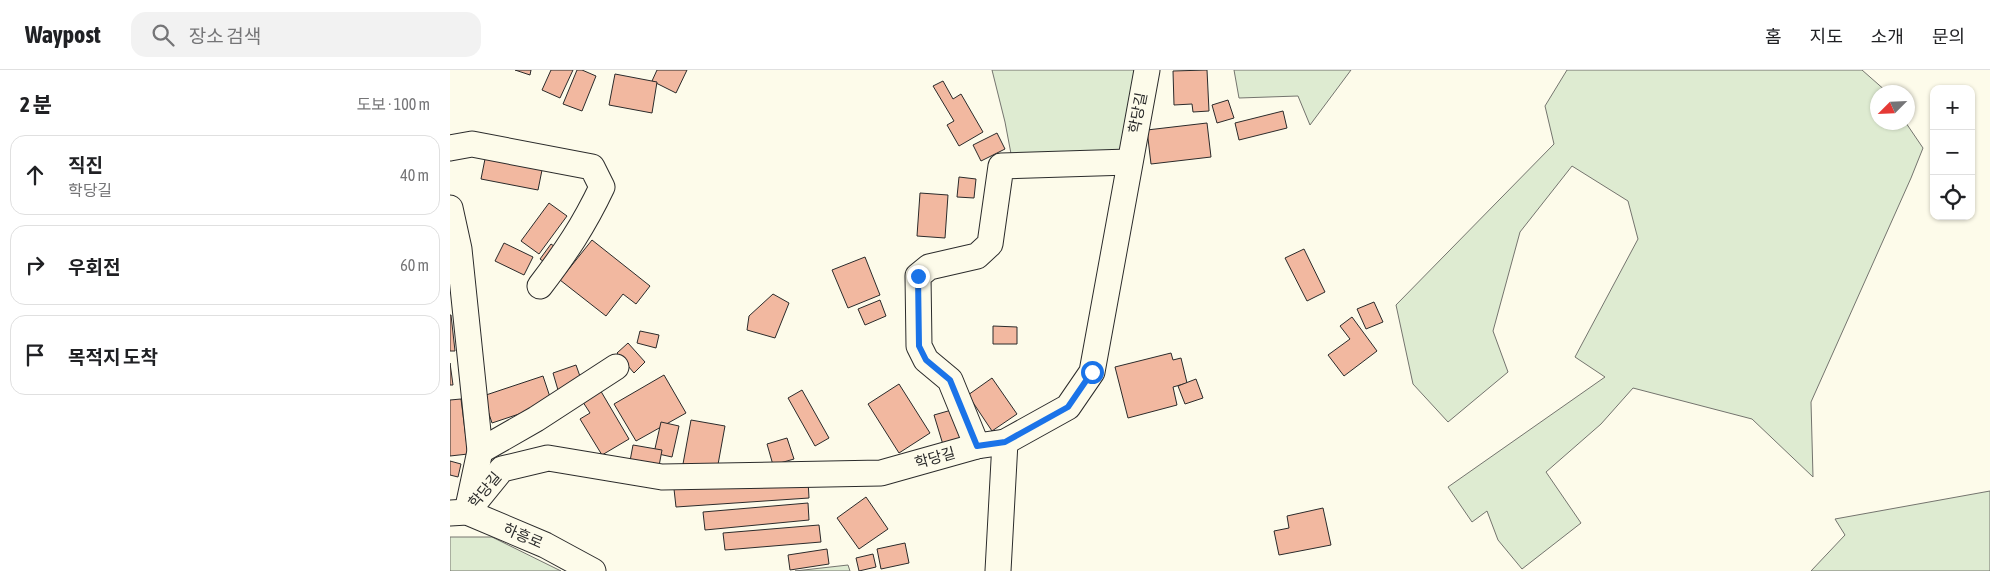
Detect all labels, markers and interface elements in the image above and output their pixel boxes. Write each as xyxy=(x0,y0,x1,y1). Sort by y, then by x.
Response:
search box xyxy=(131,12,481,57)
text: Waypost xyxy=(25,21,101,48)
icon: search xyxy=(149,21,177,49)
text: 장소 검색 xyxy=(189,25,261,47)
text: 홈 xyxy=(1765,26,1782,47)
text: 지도 xyxy=(1810,26,1843,47)
text: 소개 xyxy=(1871,26,1904,47)
text: 문의 xyxy=(1932,26,1965,47)
north arrow xyxy=(1870,85,1915,130)
map controls xyxy=(1930,85,1975,220)
button: + xyxy=(1930,85,1975,130)
street label: 학당길 xyxy=(1125,91,1150,135)
text: 2 분 xyxy=(20,92,52,116)
text: 도보 · 100 m xyxy=(356,95,430,113)
button: − xyxy=(1930,130,1975,175)
text: 직진 xyxy=(68,154,103,176)
icon: ahead xyxy=(21,161,49,189)
text: 40 m xyxy=(400,166,429,184)
button: locate xyxy=(1930,175,1975,220)
text: 학당길 xyxy=(68,181,112,199)
icon: right xyxy=(21,251,49,279)
text: 우회전 xyxy=(68,256,120,278)
text: 60 m xyxy=(400,256,429,274)
route end xyxy=(907,265,930,288)
icon: arrive xyxy=(21,341,49,369)
text: 목적지 도착 xyxy=(68,346,158,368)
route start xyxy=(1081,361,1104,384)
street label: 학당길 xyxy=(913,444,957,471)
street label: 학당길 xyxy=(465,468,504,511)
street label: 하흥로 xyxy=(501,520,546,551)

